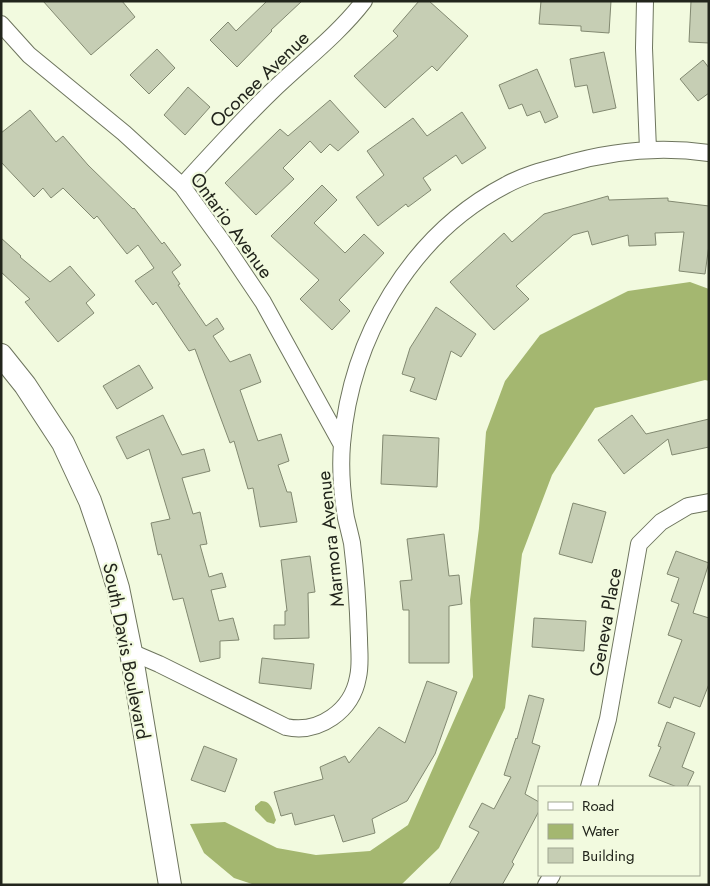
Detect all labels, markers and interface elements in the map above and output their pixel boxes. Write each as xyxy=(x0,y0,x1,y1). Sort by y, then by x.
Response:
street label: Oconee Avenue xyxy=(204,25,315,134)
street label: Ontario Avenue xyxy=(184,167,279,284)
street label: Marmora Avenue xyxy=(310,469,351,608)
street label: South Davis Boulevard xyxy=(96,561,157,742)
street label: Geneva Place xyxy=(583,565,628,679)
legend xyxy=(538,786,700,876)
text: Road xyxy=(582,795,614,817)
text: Water xyxy=(582,820,620,842)
text: Building xyxy=(582,845,634,867)

